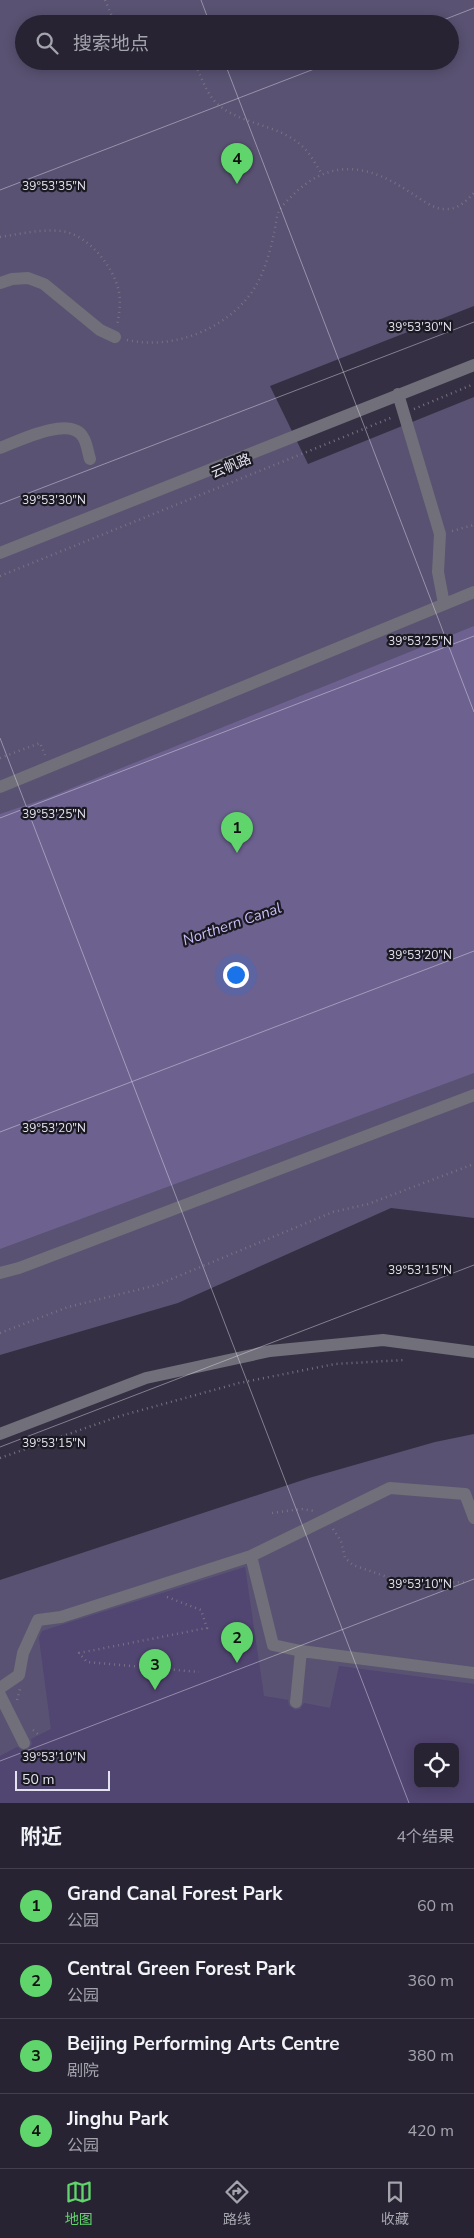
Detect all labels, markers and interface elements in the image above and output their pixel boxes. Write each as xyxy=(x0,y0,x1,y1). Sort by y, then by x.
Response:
search box xyxy=(15,15,459,70)
icon: search xyxy=(33,29,61,57)
text: 搜索地点 xyxy=(73,31,149,57)
pin: 4 xyxy=(221,143,253,184)
text: 39°53'35"N xyxy=(22,178,86,194)
text: 39°53'30"N xyxy=(388,319,452,335)
street label: 云帆路 xyxy=(208,449,254,483)
text: 39°53'30"N xyxy=(22,492,86,508)
text: 39°53'25"N xyxy=(388,633,452,649)
text: 39°53'25"N xyxy=(22,806,86,822)
pin: 1 xyxy=(221,812,253,853)
water label: Northern Canal xyxy=(180,898,284,950)
text: 39°53'20"N xyxy=(388,947,452,963)
your location xyxy=(223,962,249,988)
text: 39°53'20"N xyxy=(22,1120,86,1136)
text: 39°53'15"N xyxy=(388,1262,452,1278)
text: 39°53'15"N xyxy=(22,1435,86,1451)
text: 39°53'10"N xyxy=(388,1576,452,1592)
pin: 2 xyxy=(221,1622,253,1663)
pin: 3 xyxy=(139,1649,171,1690)
map controls xyxy=(414,1743,459,1788)
button: locate xyxy=(414,1743,459,1788)
text: 39°53'10"N xyxy=(22,1749,86,1765)
scale bar xyxy=(15,1768,110,1791)
text: 50 m xyxy=(22,1770,54,1789)
text: 附近 xyxy=(20,1823,62,1851)
text: 4个结果 xyxy=(396,1826,454,1848)
text: Grand Canal Forest Park xyxy=(67,1881,282,1907)
text: 1 xyxy=(31,1895,41,1917)
text: 60 m xyxy=(417,1895,454,1917)
text: 公园 xyxy=(67,1910,99,1932)
text: Central Green Forest Park xyxy=(67,1956,295,1982)
text: 2 xyxy=(31,1970,41,1992)
text: 360 m xyxy=(407,1970,454,1992)
text: 公园 xyxy=(67,1985,99,2007)
text: Beijing Performing Arts Centre xyxy=(67,2031,340,2057)
text: 3 xyxy=(31,2045,41,2067)
text: 380 m xyxy=(407,2045,454,2067)
text: 剧院 xyxy=(67,2060,99,2082)
text: Jinghu Park xyxy=(67,2106,168,2132)
text: 4 xyxy=(31,2120,41,2142)
text: 420 m xyxy=(407,2120,454,2142)
text: 公园 xyxy=(67,2135,99,2157)
tab: 地图 xyxy=(65,2178,93,2229)
tab: 路线 xyxy=(223,2178,251,2229)
tab: 收藏 xyxy=(381,2178,409,2229)

